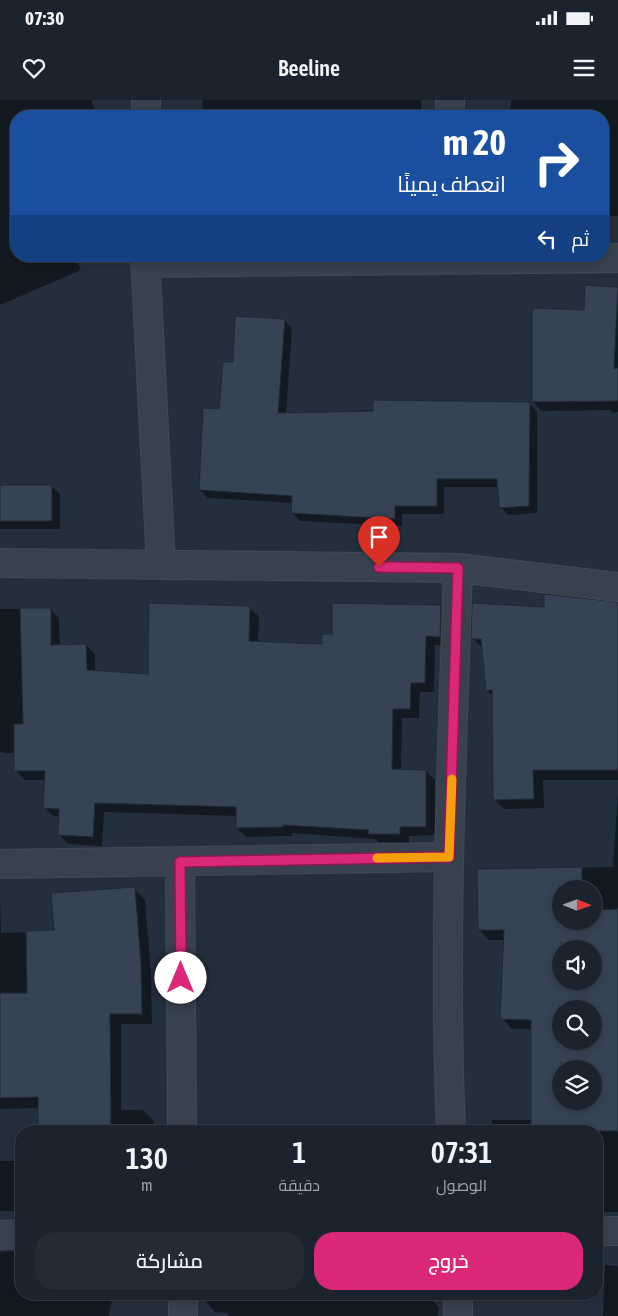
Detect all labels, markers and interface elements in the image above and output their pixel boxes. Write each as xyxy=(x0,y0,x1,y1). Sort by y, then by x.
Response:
text: 07:30 xyxy=(25,7,64,29)
icon: heart xyxy=(20,54,48,82)
icon: menu xyxy=(570,54,598,82)
text: Beeline xyxy=(278,55,340,81)
text: 20 m xyxy=(443,122,506,162)
icon: right xyxy=(524,130,589,195)
text: انعطف يمينًا xyxy=(397,171,506,197)
icon: left xyxy=(533,225,561,253)
text: ثم xyxy=(571,228,589,250)
pin xyxy=(358,516,400,567)
icon: arrive xyxy=(365,523,393,551)
north arrow xyxy=(552,880,602,930)
map controls xyxy=(552,880,602,1110)
button: sound xyxy=(552,940,602,990)
position arrow xyxy=(154,951,206,1003)
button: search xyxy=(552,1000,602,1050)
button: layers xyxy=(552,1060,602,1110)
text: 1 xyxy=(292,1135,306,1169)
text: 07:31 xyxy=(431,1135,492,1169)
text: 130 xyxy=(126,1141,168,1175)
text: m xyxy=(141,1176,153,1194)
text: دقيقة xyxy=(278,1176,320,1194)
text: الوصول xyxy=(436,1176,487,1194)
button: مشاركة xyxy=(35,1232,304,1290)
button: خروج xyxy=(314,1232,583,1290)

